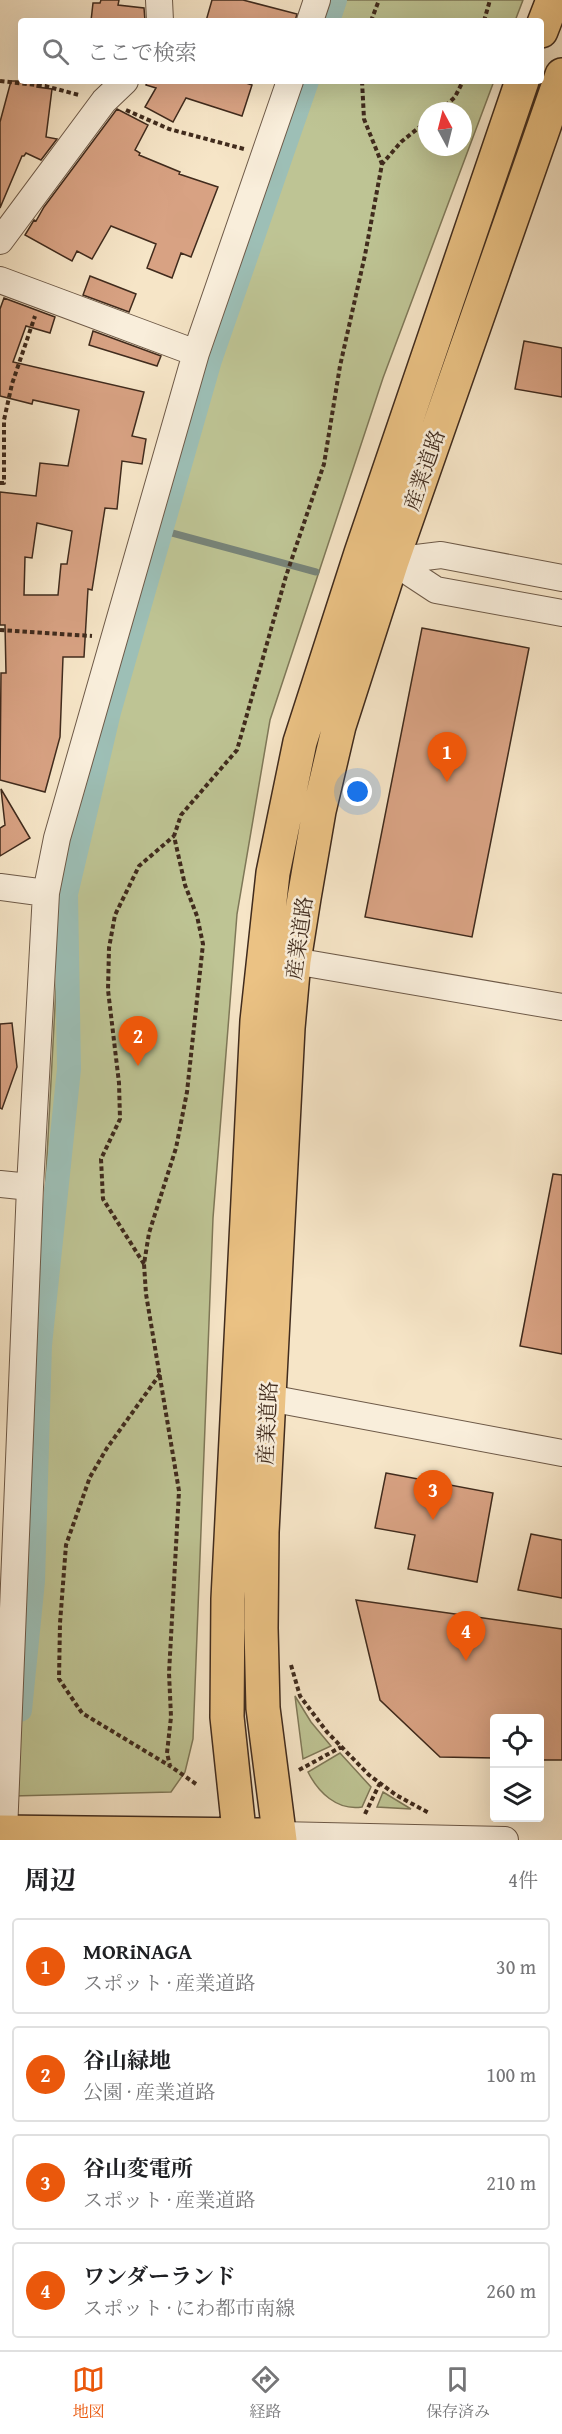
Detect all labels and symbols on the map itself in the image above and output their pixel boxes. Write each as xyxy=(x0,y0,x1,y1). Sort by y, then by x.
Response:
north arrow xyxy=(418,102,472,156)
street label: 産業道路 xyxy=(396,425,452,515)
pin: 1 xyxy=(428,732,466,782)
your location xyxy=(343,777,372,806)
street label: 産業道路 xyxy=(278,894,320,982)
pin: 2 xyxy=(118,1016,158,1066)
street label: 産業道路 xyxy=(249,1380,285,1466)
pin: 3 xyxy=(414,1470,452,1520)
pin: 4 xyxy=(446,1612,486,1661)

